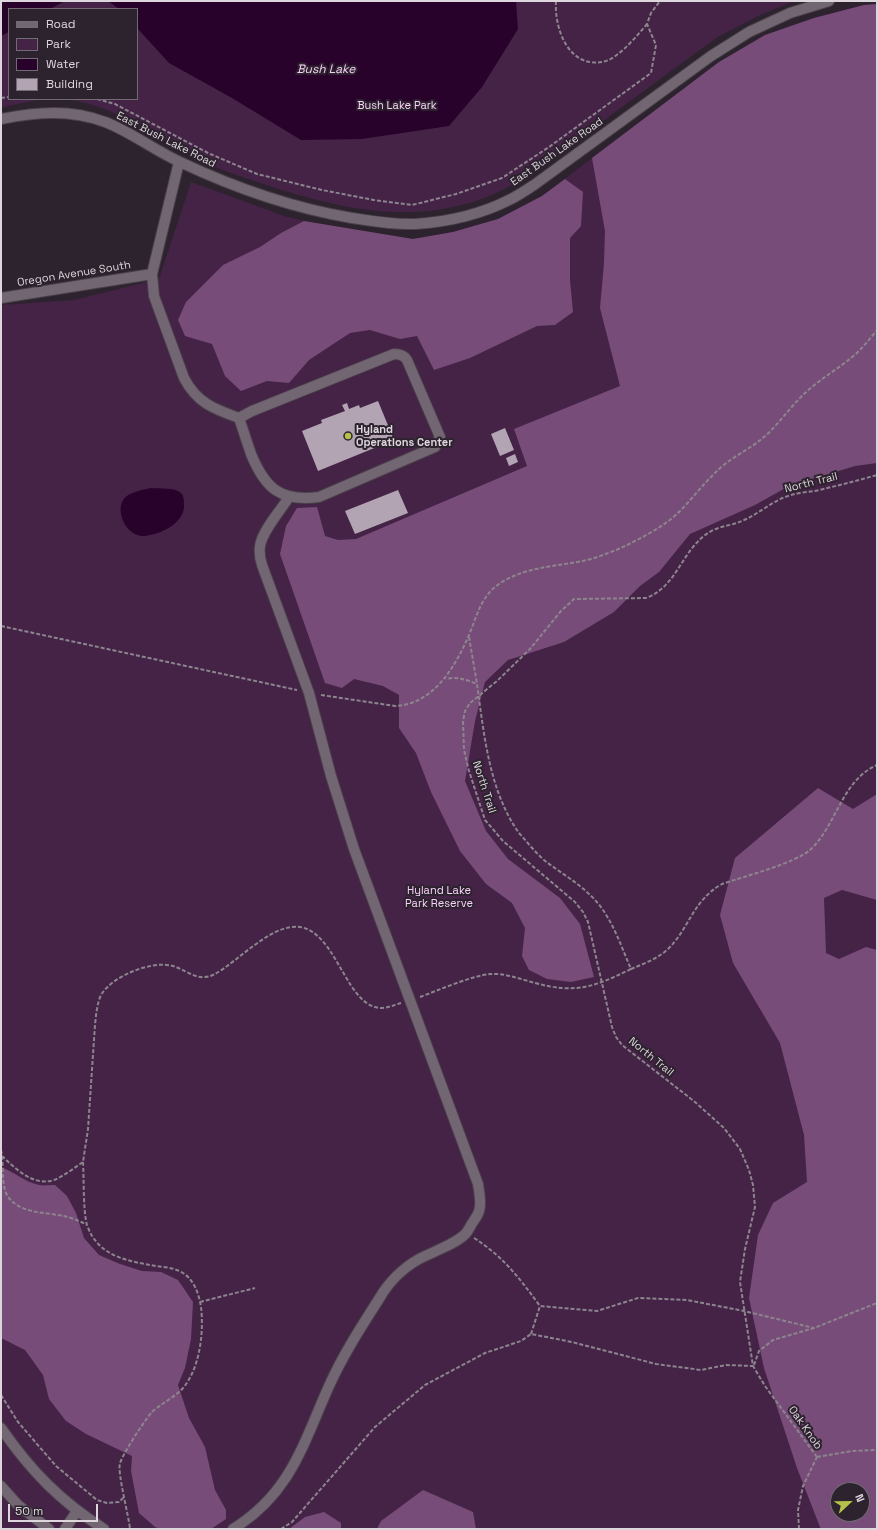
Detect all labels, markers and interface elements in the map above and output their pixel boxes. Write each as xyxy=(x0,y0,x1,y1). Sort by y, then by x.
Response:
legend xyxy=(8,8,138,100)
text: Road xyxy=(46,16,75,32)
text: Park xyxy=(46,36,71,52)
text: Water xyxy=(46,56,80,72)
water label: Bush Lake xyxy=(297,63,355,77)
text: Building xyxy=(46,76,93,92)
park label: Bush Lake Park xyxy=(357,99,437,113)
street label: East Bush Lake Road xyxy=(114,109,218,171)
street label: East Bush Lake Road xyxy=(508,115,606,189)
street label: Oregon Avenue South xyxy=(16,258,132,290)
place label: Hyland Operations Center xyxy=(356,423,453,449)
marker: Hyland Operations Center xyxy=(343,431,353,441)
street label: North Trail xyxy=(783,470,839,496)
street label: North Trail xyxy=(469,759,499,815)
park label: Hyland Lake Park Reserve xyxy=(405,884,473,910)
street label: North Trail xyxy=(626,1035,676,1079)
street label: Oak Knob xyxy=(785,1404,825,1452)
north arrow xyxy=(830,1482,870,1522)
text: N xyxy=(852,1492,868,1504)
scale bar xyxy=(10,1496,100,1522)
text: 50 m xyxy=(15,1503,43,1519)

